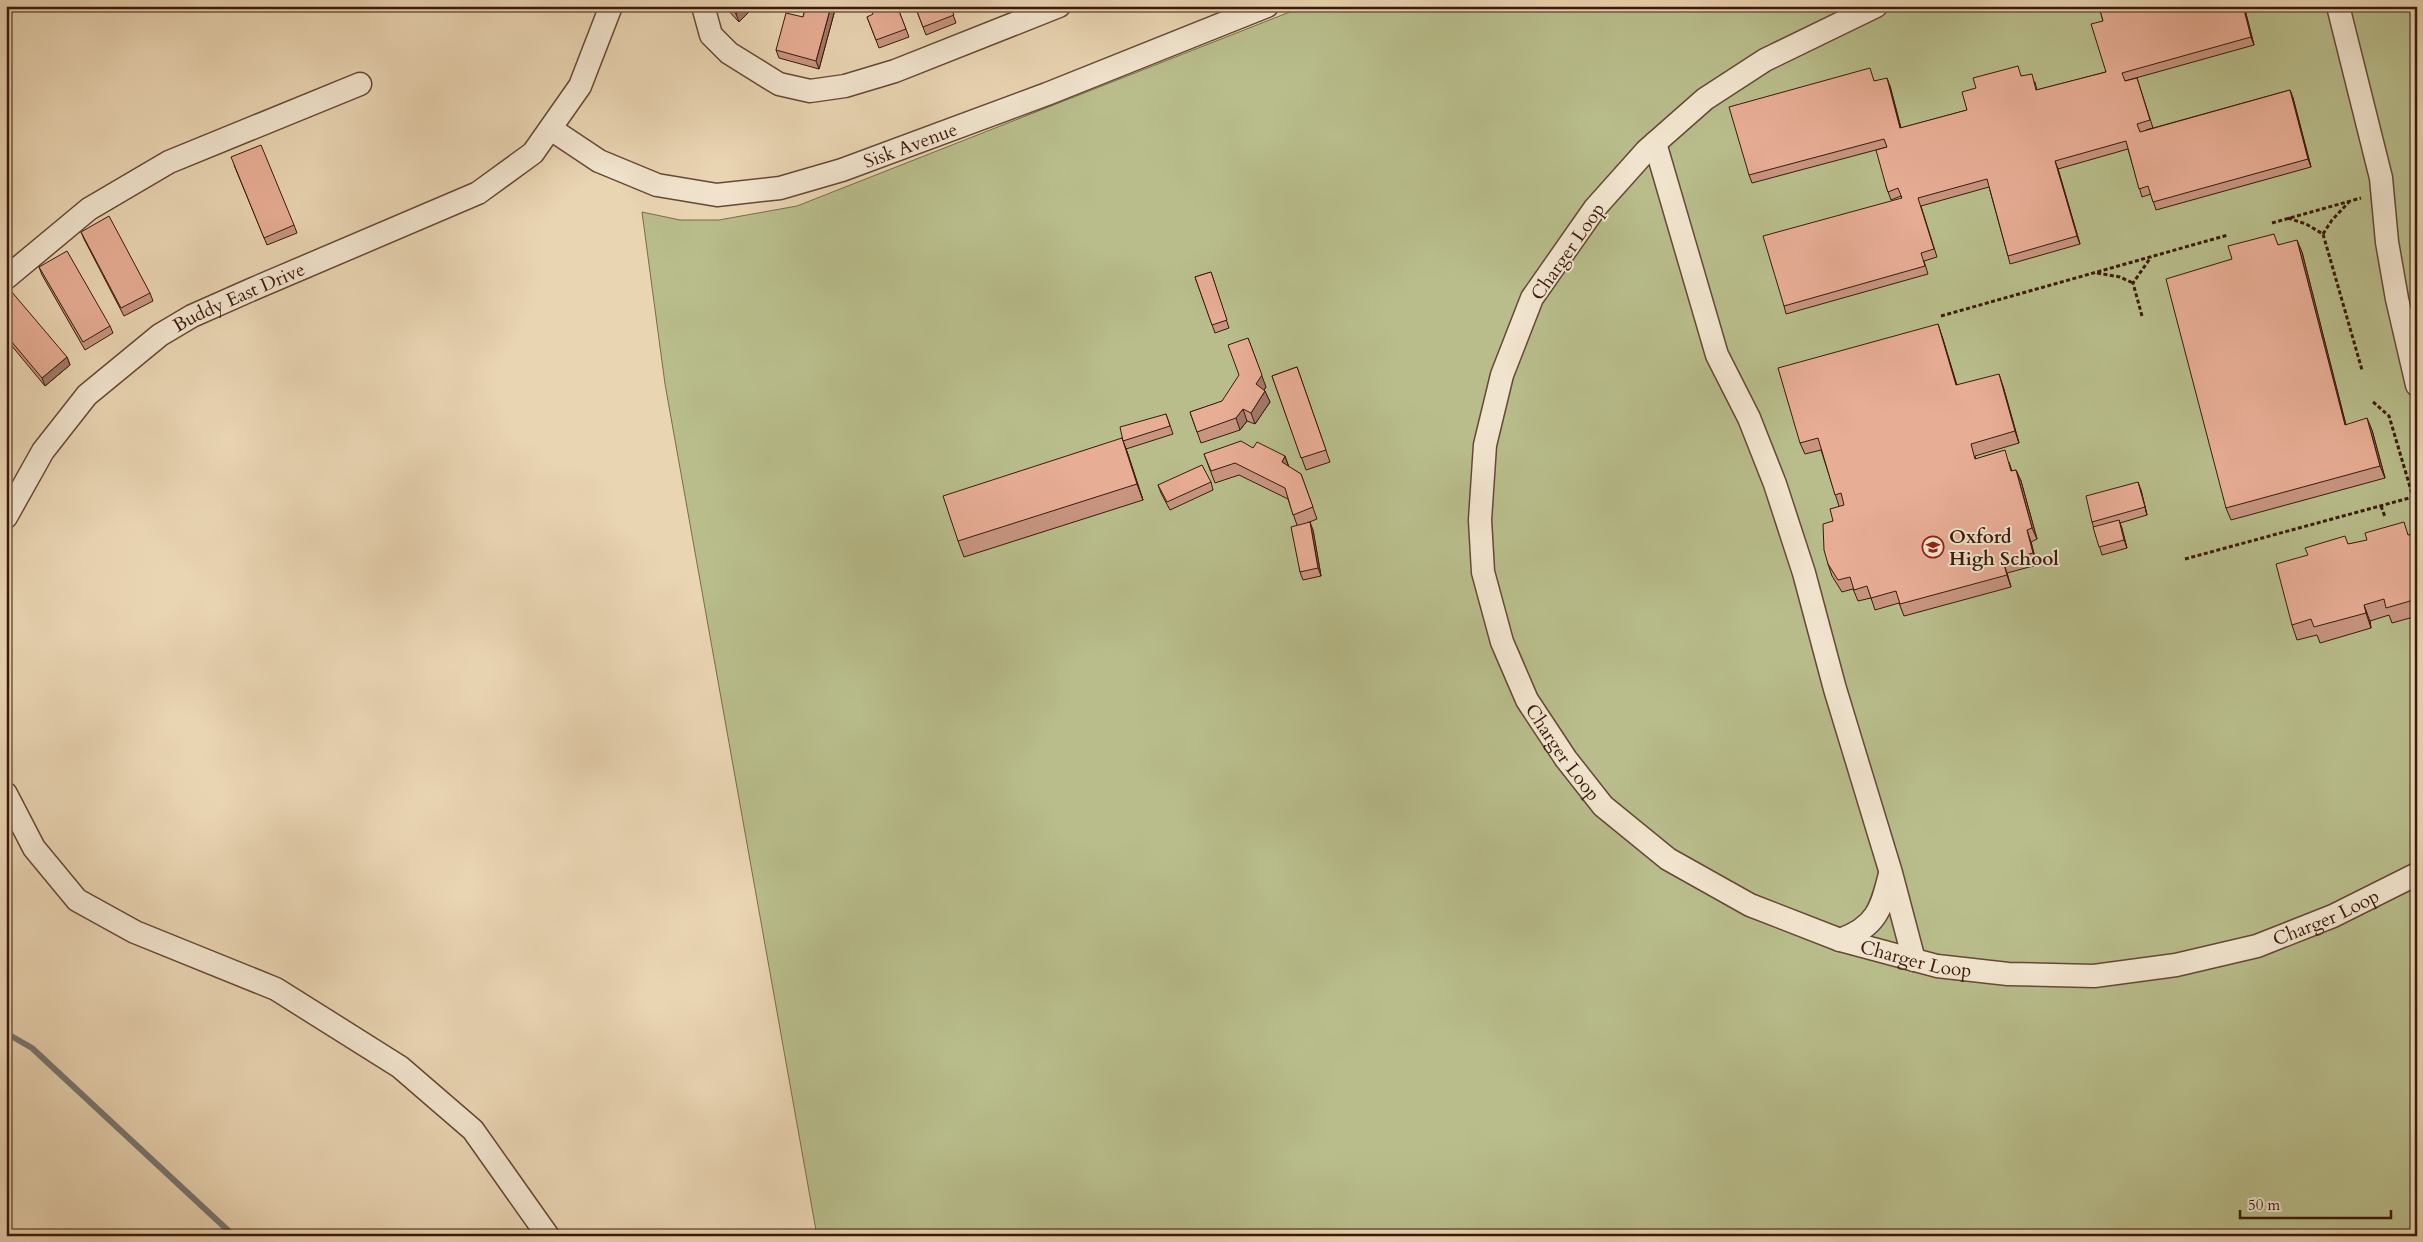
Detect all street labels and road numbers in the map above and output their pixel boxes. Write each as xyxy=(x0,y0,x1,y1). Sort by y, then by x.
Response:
street label: Sisk Avenue xyxy=(860,116,961,175)
street label: Charger Loop xyxy=(1525,198,1611,306)
street label: Buddy East Drive xyxy=(168,256,309,339)
street label: Charger Loop xyxy=(1519,699,1606,807)
street label: Charger Loop xyxy=(2269,883,2384,953)
street label: Charger Loop xyxy=(1857,934,1973,984)

